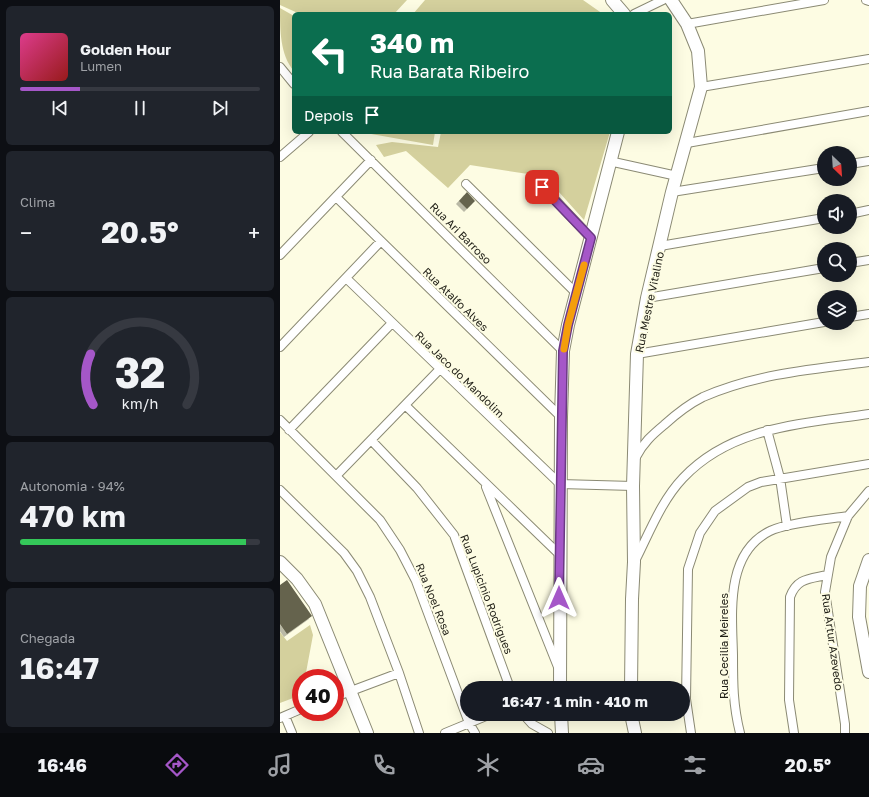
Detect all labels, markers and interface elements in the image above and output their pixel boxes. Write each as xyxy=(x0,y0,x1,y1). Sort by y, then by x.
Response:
text: 340 m xyxy=(370,26,454,59)
icon: left xyxy=(304,28,356,80)
text: Golden Hour xyxy=(80,40,171,58)
text: Lumen xyxy=(80,58,122,74)
text: Rua Barata Ribeiro xyxy=(370,60,529,82)
icon: previous xyxy=(49,97,71,119)
icon: pause xyxy=(129,97,151,119)
icon: next xyxy=(209,97,231,119)
icon: arrive xyxy=(361,104,383,126)
text: Depois xyxy=(304,106,353,124)
north arrow xyxy=(817,146,857,186)
map controls xyxy=(817,146,857,330)
pin xyxy=(525,170,559,204)
icon: arrive xyxy=(531,176,553,198)
text: Clima xyxy=(20,194,55,210)
button: sound xyxy=(817,194,857,234)
street label: Rua Ari Barroso xyxy=(428,200,495,267)
text: 20.5° xyxy=(101,214,179,250)
text: − xyxy=(20,219,32,246)
text: + xyxy=(248,219,260,246)
button: search xyxy=(817,242,857,282)
street label: Rua Mestre Vitalino xyxy=(632,250,666,354)
street label: Rua Atalfo Alves xyxy=(421,265,491,334)
button: layers xyxy=(817,290,857,330)
street label: Rua Jaco do Mandolim xyxy=(413,328,507,420)
text: 32 xyxy=(115,346,165,396)
text: km/h xyxy=(122,394,158,411)
text: Autonomia · 94% xyxy=(20,478,125,494)
text: 470 km xyxy=(20,498,126,534)
street label: Rua Lupicinio Rodrigues xyxy=(458,532,516,656)
street label: Rua Noel Rosa xyxy=(414,561,454,637)
position arrow xyxy=(538,577,580,619)
street label: Rua Cecilia Meireles xyxy=(717,593,730,699)
street label: Rua Artur Azevedo xyxy=(820,593,846,692)
text: Chegada xyxy=(20,630,75,646)
text: 16:47 xyxy=(20,650,99,686)
speed limit sign: 40 xyxy=(292,669,344,721)
text: 16:47 · 1 min · 410 m xyxy=(502,692,648,710)
icon: directions xyxy=(163,751,191,779)
icon: music xyxy=(266,751,294,779)
icon: phone xyxy=(370,751,398,779)
icon: climate xyxy=(474,751,502,779)
icon: car xyxy=(577,751,605,779)
icon: filters xyxy=(681,751,709,779)
text: 16:46 xyxy=(38,754,87,776)
text: 20.5° xyxy=(785,754,831,776)

